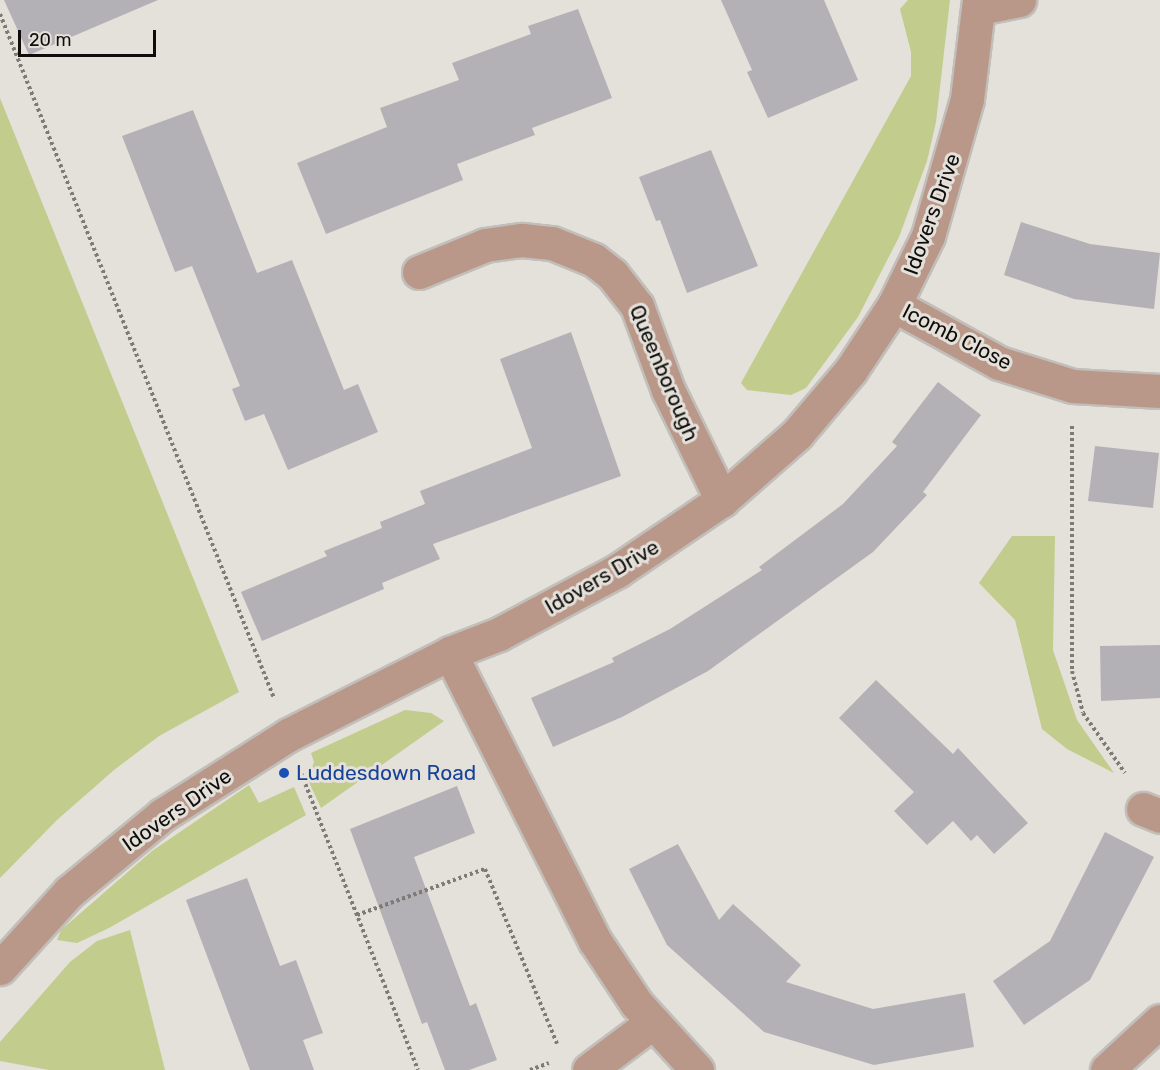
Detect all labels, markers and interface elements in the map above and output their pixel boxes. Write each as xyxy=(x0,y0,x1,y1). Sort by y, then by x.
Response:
scale bar xyxy=(21,18,159,56)
text: 20 m xyxy=(29,29,71,51)
street label: Idovers Drive xyxy=(898,150,966,278)
street label: Icomb Close xyxy=(898,299,1016,375)
street label: Queenborough xyxy=(624,301,704,445)
street label: Idovers Drive xyxy=(541,534,663,620)
place label: Luddesdown Road xyxy=(296,760,476,786)
street label: Idovers Drive xyxy=(118,763,236,857)
marker: Luddesdown Road xyxy=(277,766,291,780)

